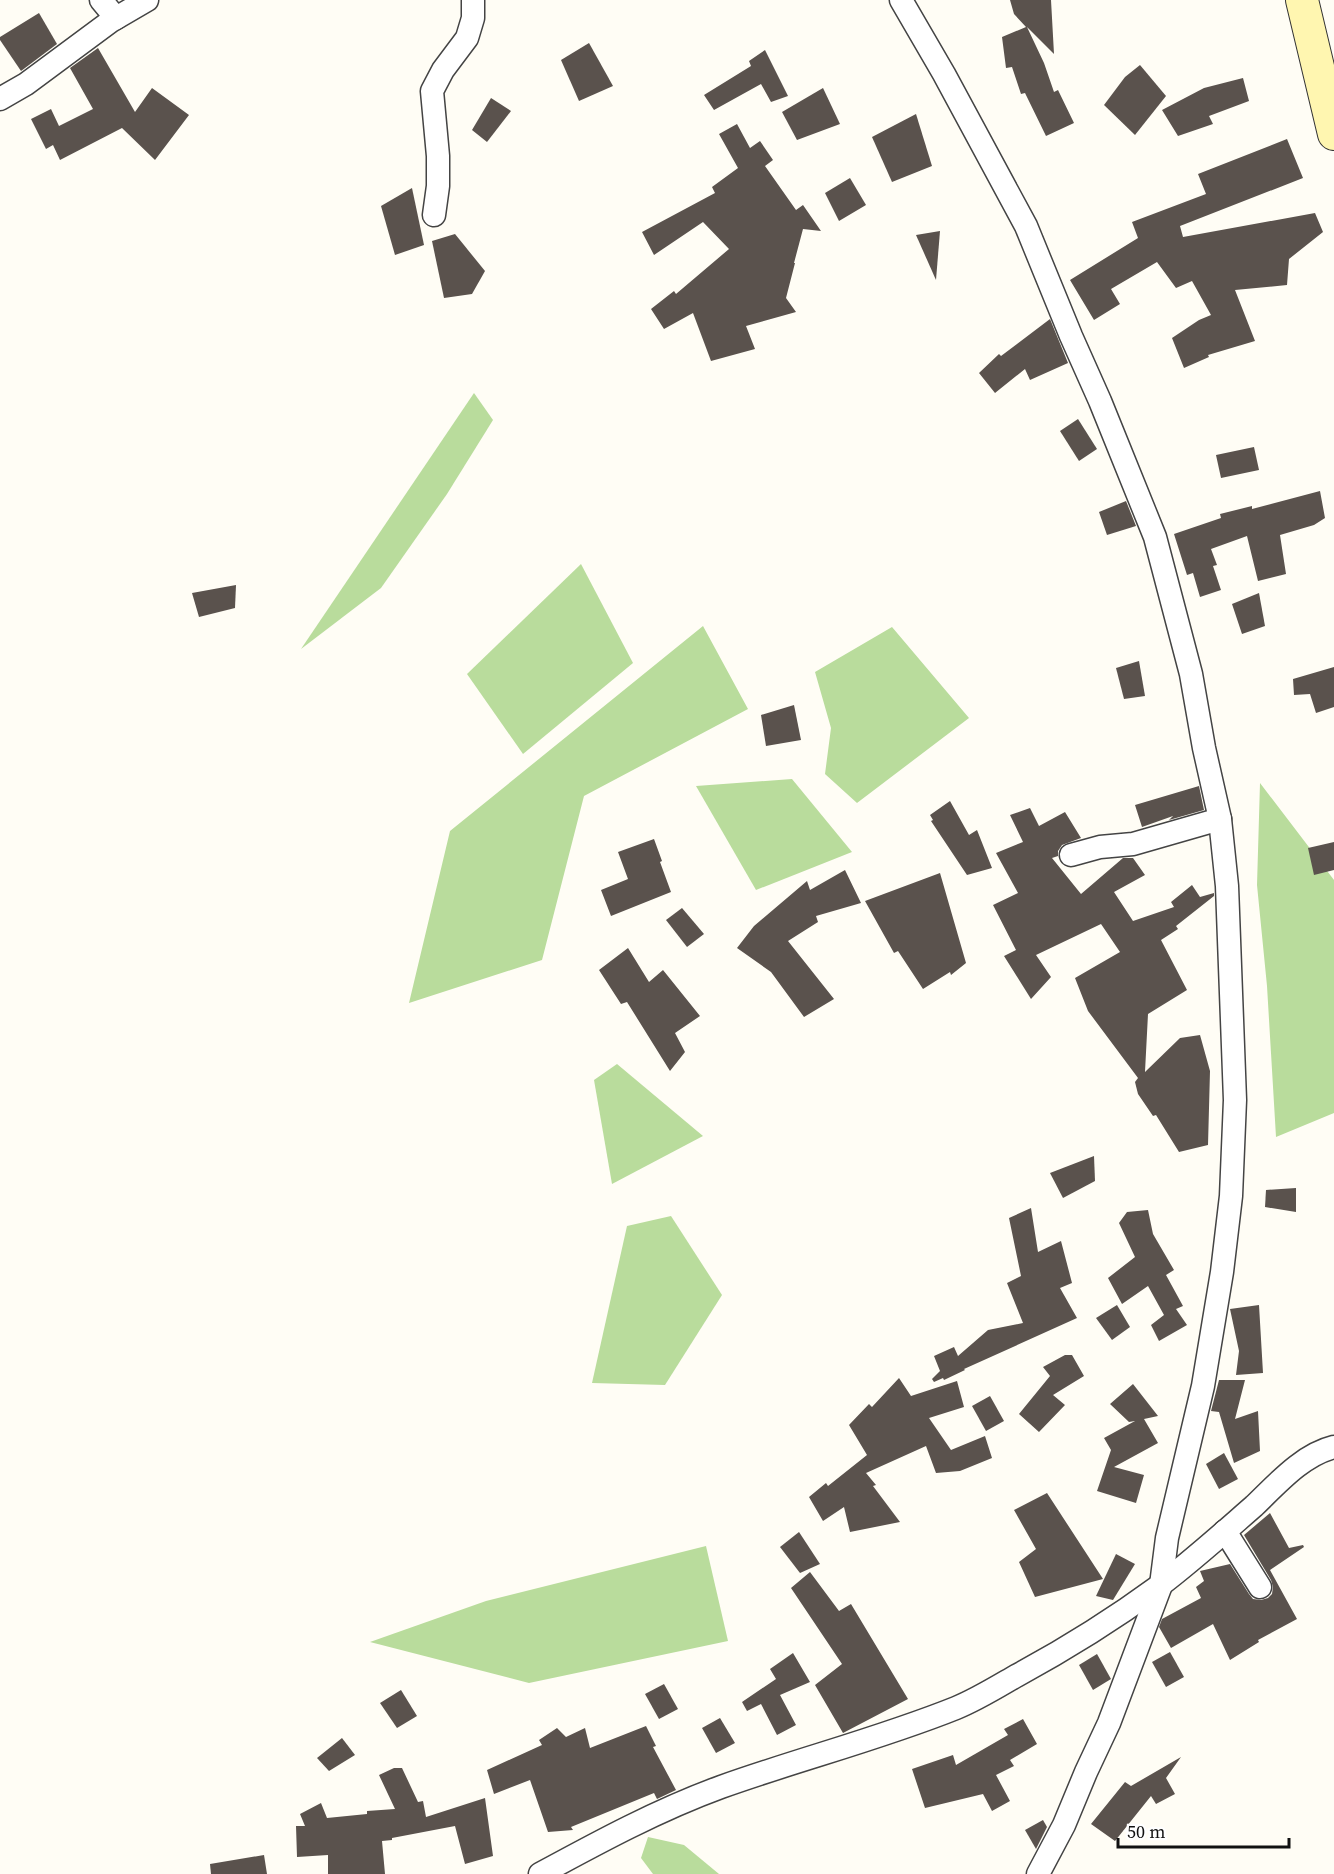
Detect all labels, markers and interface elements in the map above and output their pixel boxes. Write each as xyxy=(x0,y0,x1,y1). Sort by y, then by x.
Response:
scale bar xyxy=(1118,1811,1289,1849)
text: 50 m xyxy=(1127,1819,1165,1844)

